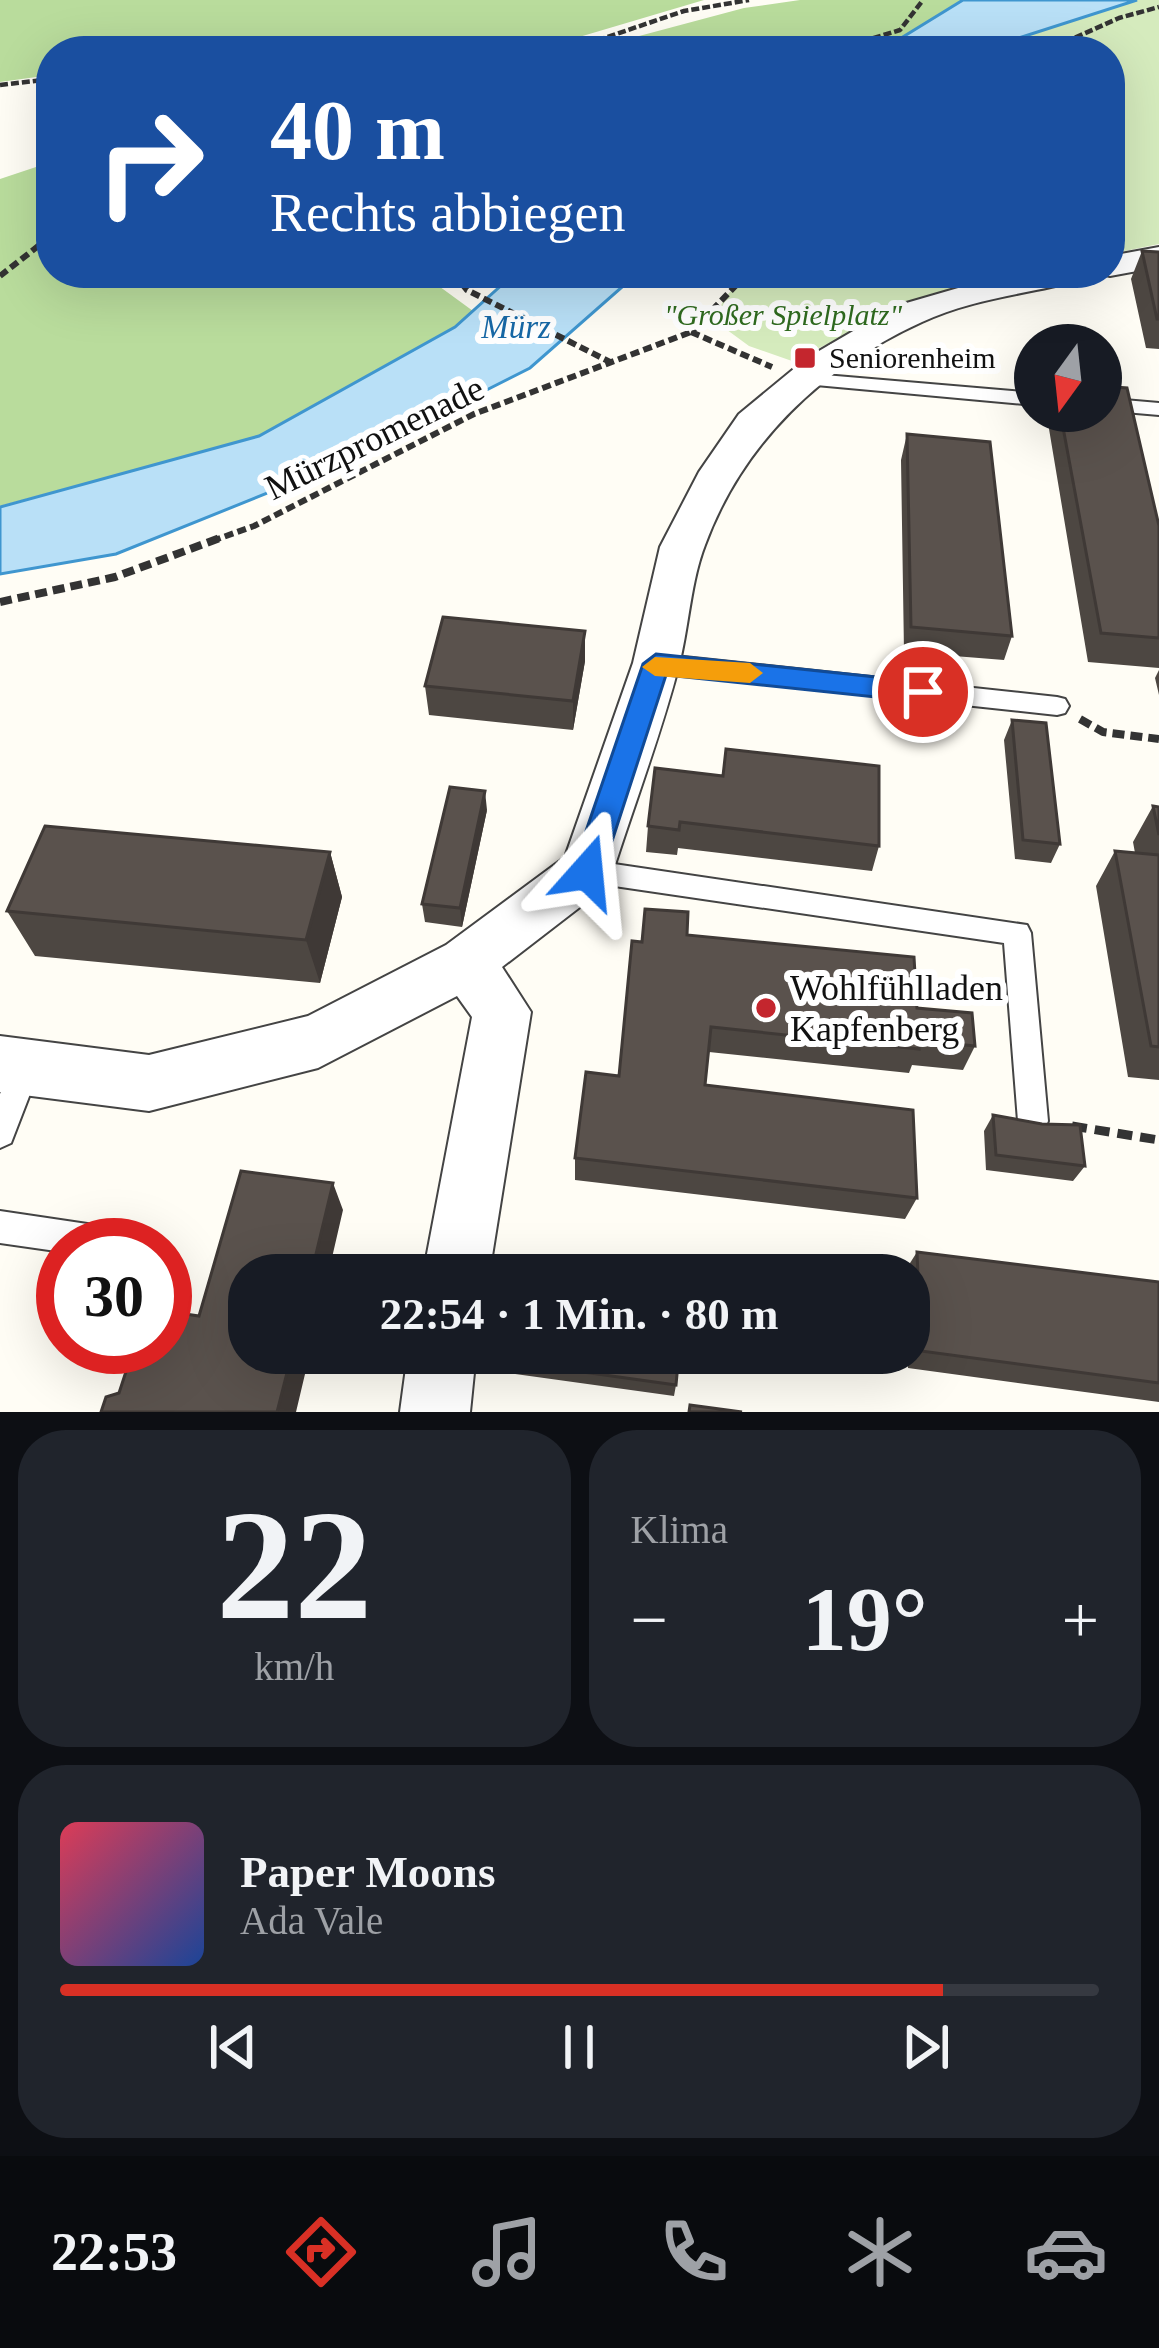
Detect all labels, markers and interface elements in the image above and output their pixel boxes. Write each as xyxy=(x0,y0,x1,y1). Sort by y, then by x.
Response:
icon: right xyxy=(72,84,228,240)
text: 40 m xyxy=(270,84,445,177)
text: Rechts abbiegen xyxy=(270,183,625,243)
park label: "Großer Spielplatz" xyxy=(664,298,903,331)
water label: Mürz xyxy=(480,309,551,345)
north arrow xyxy=(1014,324,1122,432)
map controls xyxy=(1014,324,1122,432)
place label: Seniorenheim xyxy=(829,341,996,374)
marker: Seniorenheim xyxy=(792,345,818,371)
street label: Mürzpromenade xyxy=(259,368,490,508)
pin xyxy=(872,641,974,743)
icon: arrive xyxy=(890,659,956,725)
position arrow xyxy=(524,809,650,935)
place label: Wohlfühlladen Kapfenberg xyxy=(790,968,1003,1049)
marker: Wohlfühlladen Kapfenberg xyxy=(753,995,779,1021)
speed limit sign: 30 xyxy=(36,1218,192,1374)
text: 22:54 · 1 Min. · 80 m xyxy=(380,1289,778,1339)
text: 22 xyxy=(216,1479,372,1652)
text: Klima xyxy=(631,1508,728,1551)
text: 19° xyxy=(802,1570,928,1669)
text: − xyxy=(631,1583,668,1656)
text: + xyxy=(1062,1583,1099,1656)
text: km/h xyxy=(254,1645,334,1688)
text: Paper Moons xyxy=(240,1847,495,1897)
text: Ada Vale xyxy=(240,1899,383,1942)
icon: previous xyxy=(200,2014,266,2080)
icon: pause xyxy=(546,2014,612,2080)
icon: next xyxy=(893,2014,959,2080)
icon: directions xyxy=(279,2210,363,2294)
icon: music xyxy=(465,2210,549,2294)
icon: phone xyxy=(652,2210,736,2294)
icon: climate xyxy=(838,2210,922,2294)
icon: car xyxy=(1024,2210,1108,2294)
text: 22:53 xyxy=(51,2222,177,2282)

